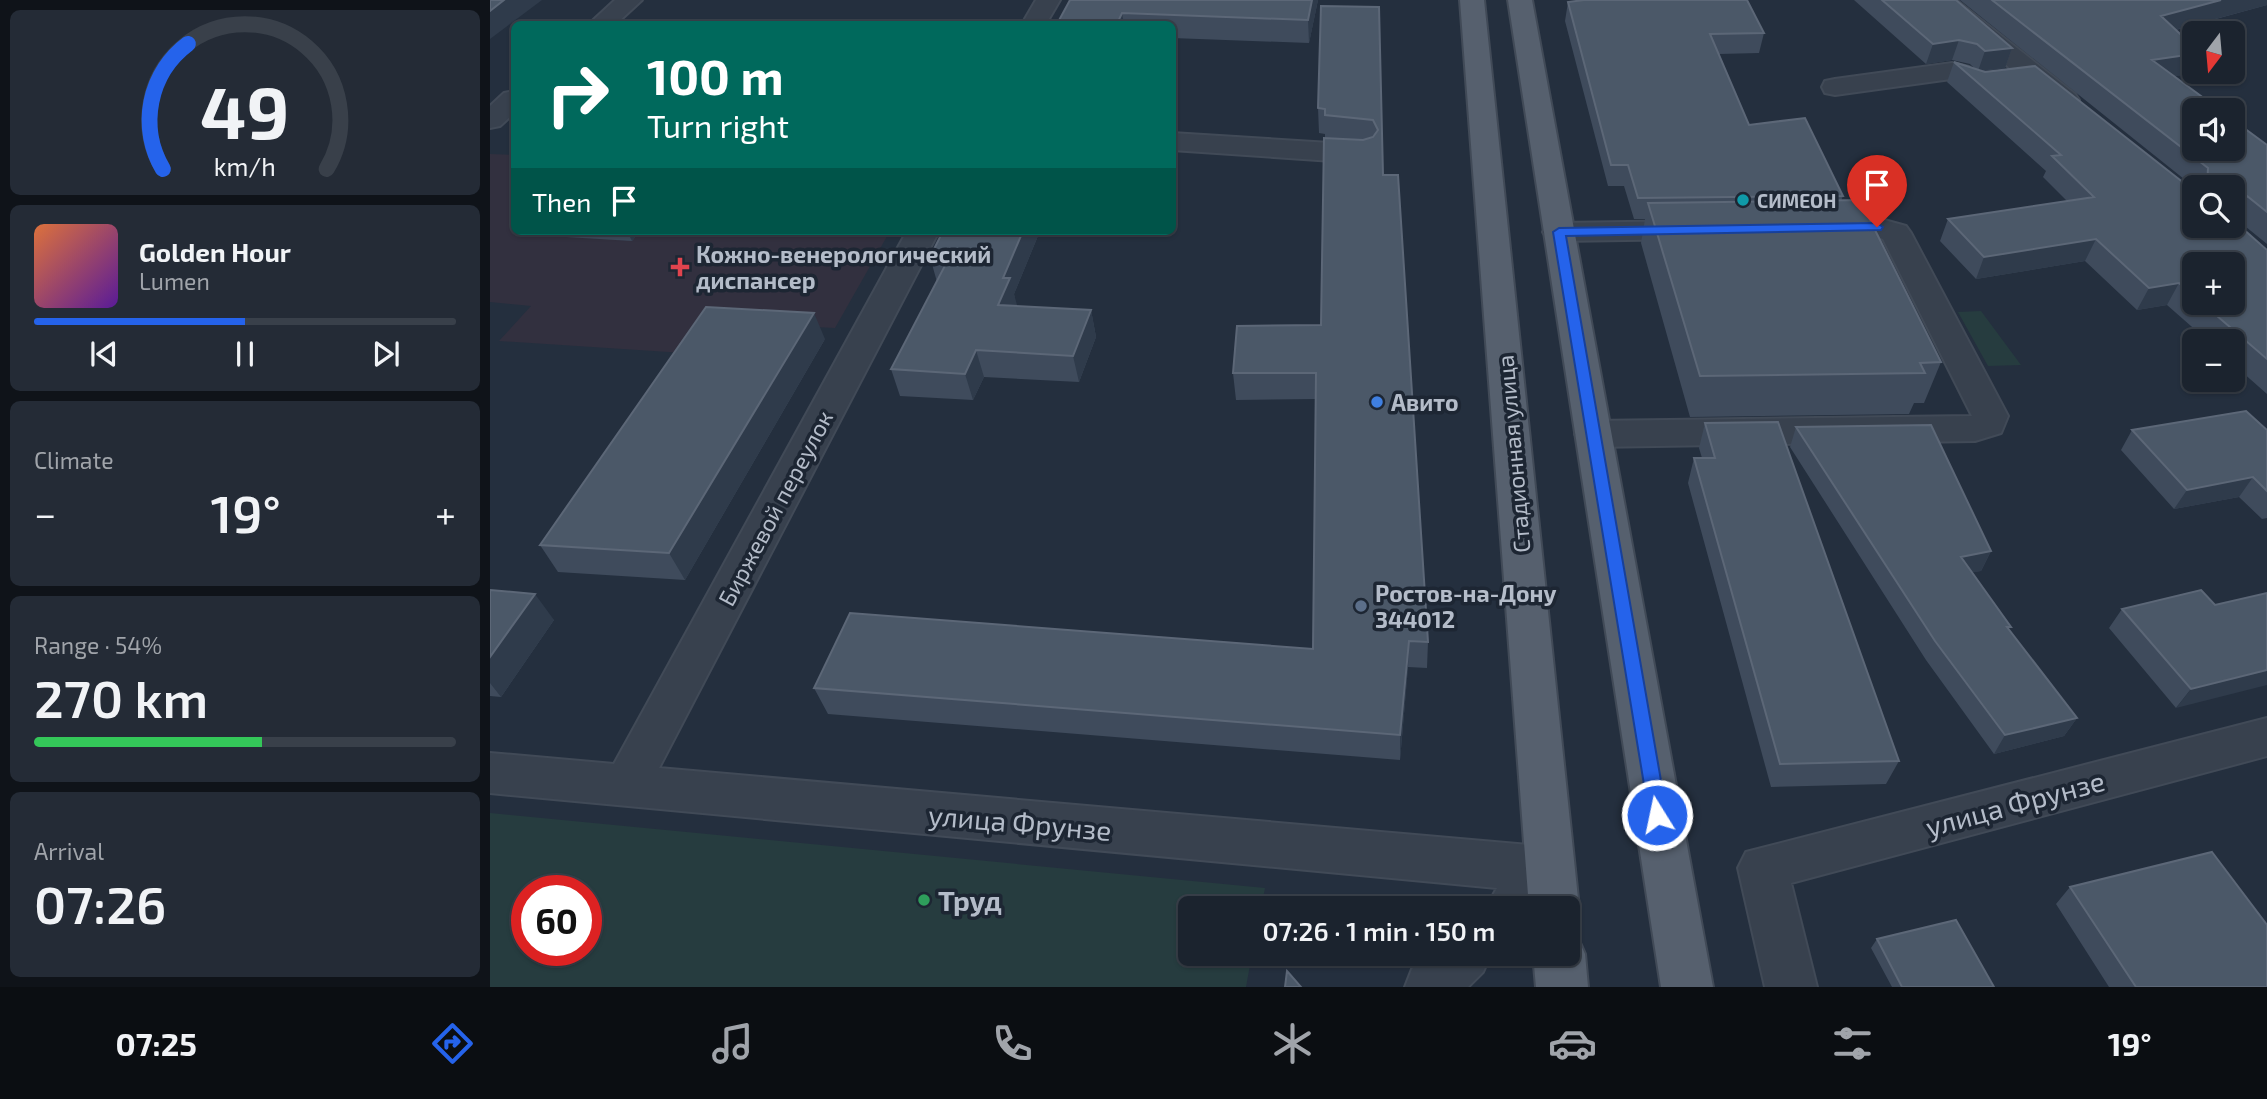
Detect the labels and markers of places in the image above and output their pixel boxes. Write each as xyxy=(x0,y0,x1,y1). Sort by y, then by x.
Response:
pin xyxy=(1847,155,1907,227)
place label: СИМЕОН xyxy=(1757,189,1836,212)
marker: СИМЕОН xyxy=(1735,192,1751,208)
place label: Кожно-венерологический диспансер xyxy=(696,240,991,294)
marker: Кожно-венерологический диспансер xyxy=(670,257,690,277)
place label: Авито xyxy=(1391,388,1459,416)
marker: Авито xyxy=(1369,394,1385,410)
place label: Ростов-на-Дону 344012 xyxy=(1375,579,1557,633)
marker: Ростов-на-Дону 344012 xyxy=(1353,598,1369,614)
place label: Труд xyxy=(938,883,1002,917)
marker: Труд xyxy=(916,892,932,908)

